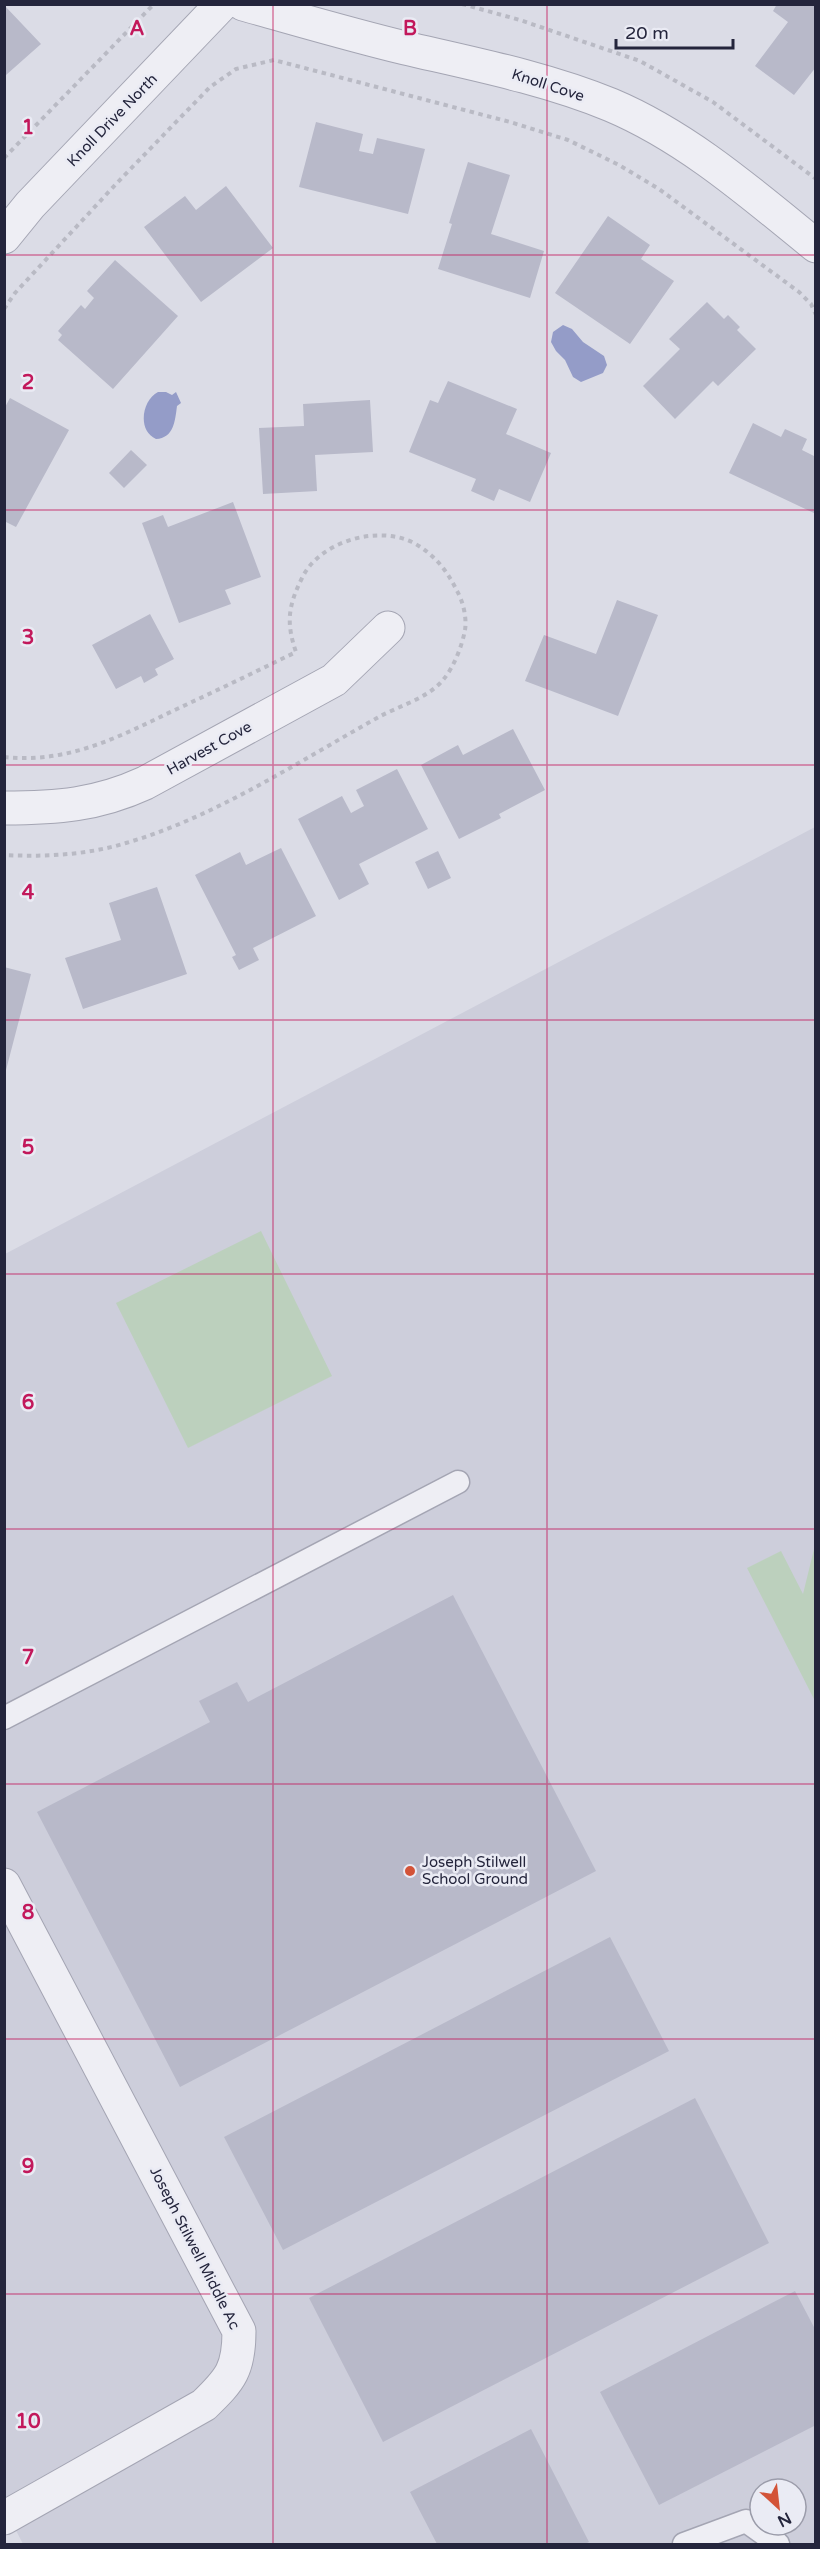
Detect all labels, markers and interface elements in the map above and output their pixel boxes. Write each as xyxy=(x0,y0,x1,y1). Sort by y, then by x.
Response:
scale bar xyxy=(616,12,733,50)
text: A xyxy=(130,17,145,41)
text: B xyxy=(403,17,417,41)
text: 20 m xyxy=(625,22,669,44)
street label: Knoll Cove xyxy=(509,65,587,105)
street label: Knoll Drive North xyxy=(63,70,161,170)
text: 1 xyxy=(22,116,34,140)
text: 2 xyxy=(22,371,34,395)
text: 3 xyxy=(22,626,34,650)
street label: Harvest Cove xyxy=(163,717,255,779)
text: 4 xyxy=(22,881,35,905)
text: 5 xyxy=(22,1136,34,1160)
text: 6 xyxy=(22,1391,34,1415)
text: 7 xyxy=(22,1646,34,1670)
place label: Joseph Stilwell School Ground xyxy=(422,1853,528,1888)
marker: Joseph Stilwell School Ground xyxy=(403,1864,417,1878)
text: 8 xyxy=(22,1901,34,1925)
text: 9 xyxy=(22,2155,34,2179)
street label: Joseph Stilwell Middle Ac xyxy=(146,2164,244,2332)
text: 10 xyxy=(15,2410,41,2434)
north arrow xyxy=(748,2477,808,2537)
text: N xyxy=(774,2508,795,2531)

